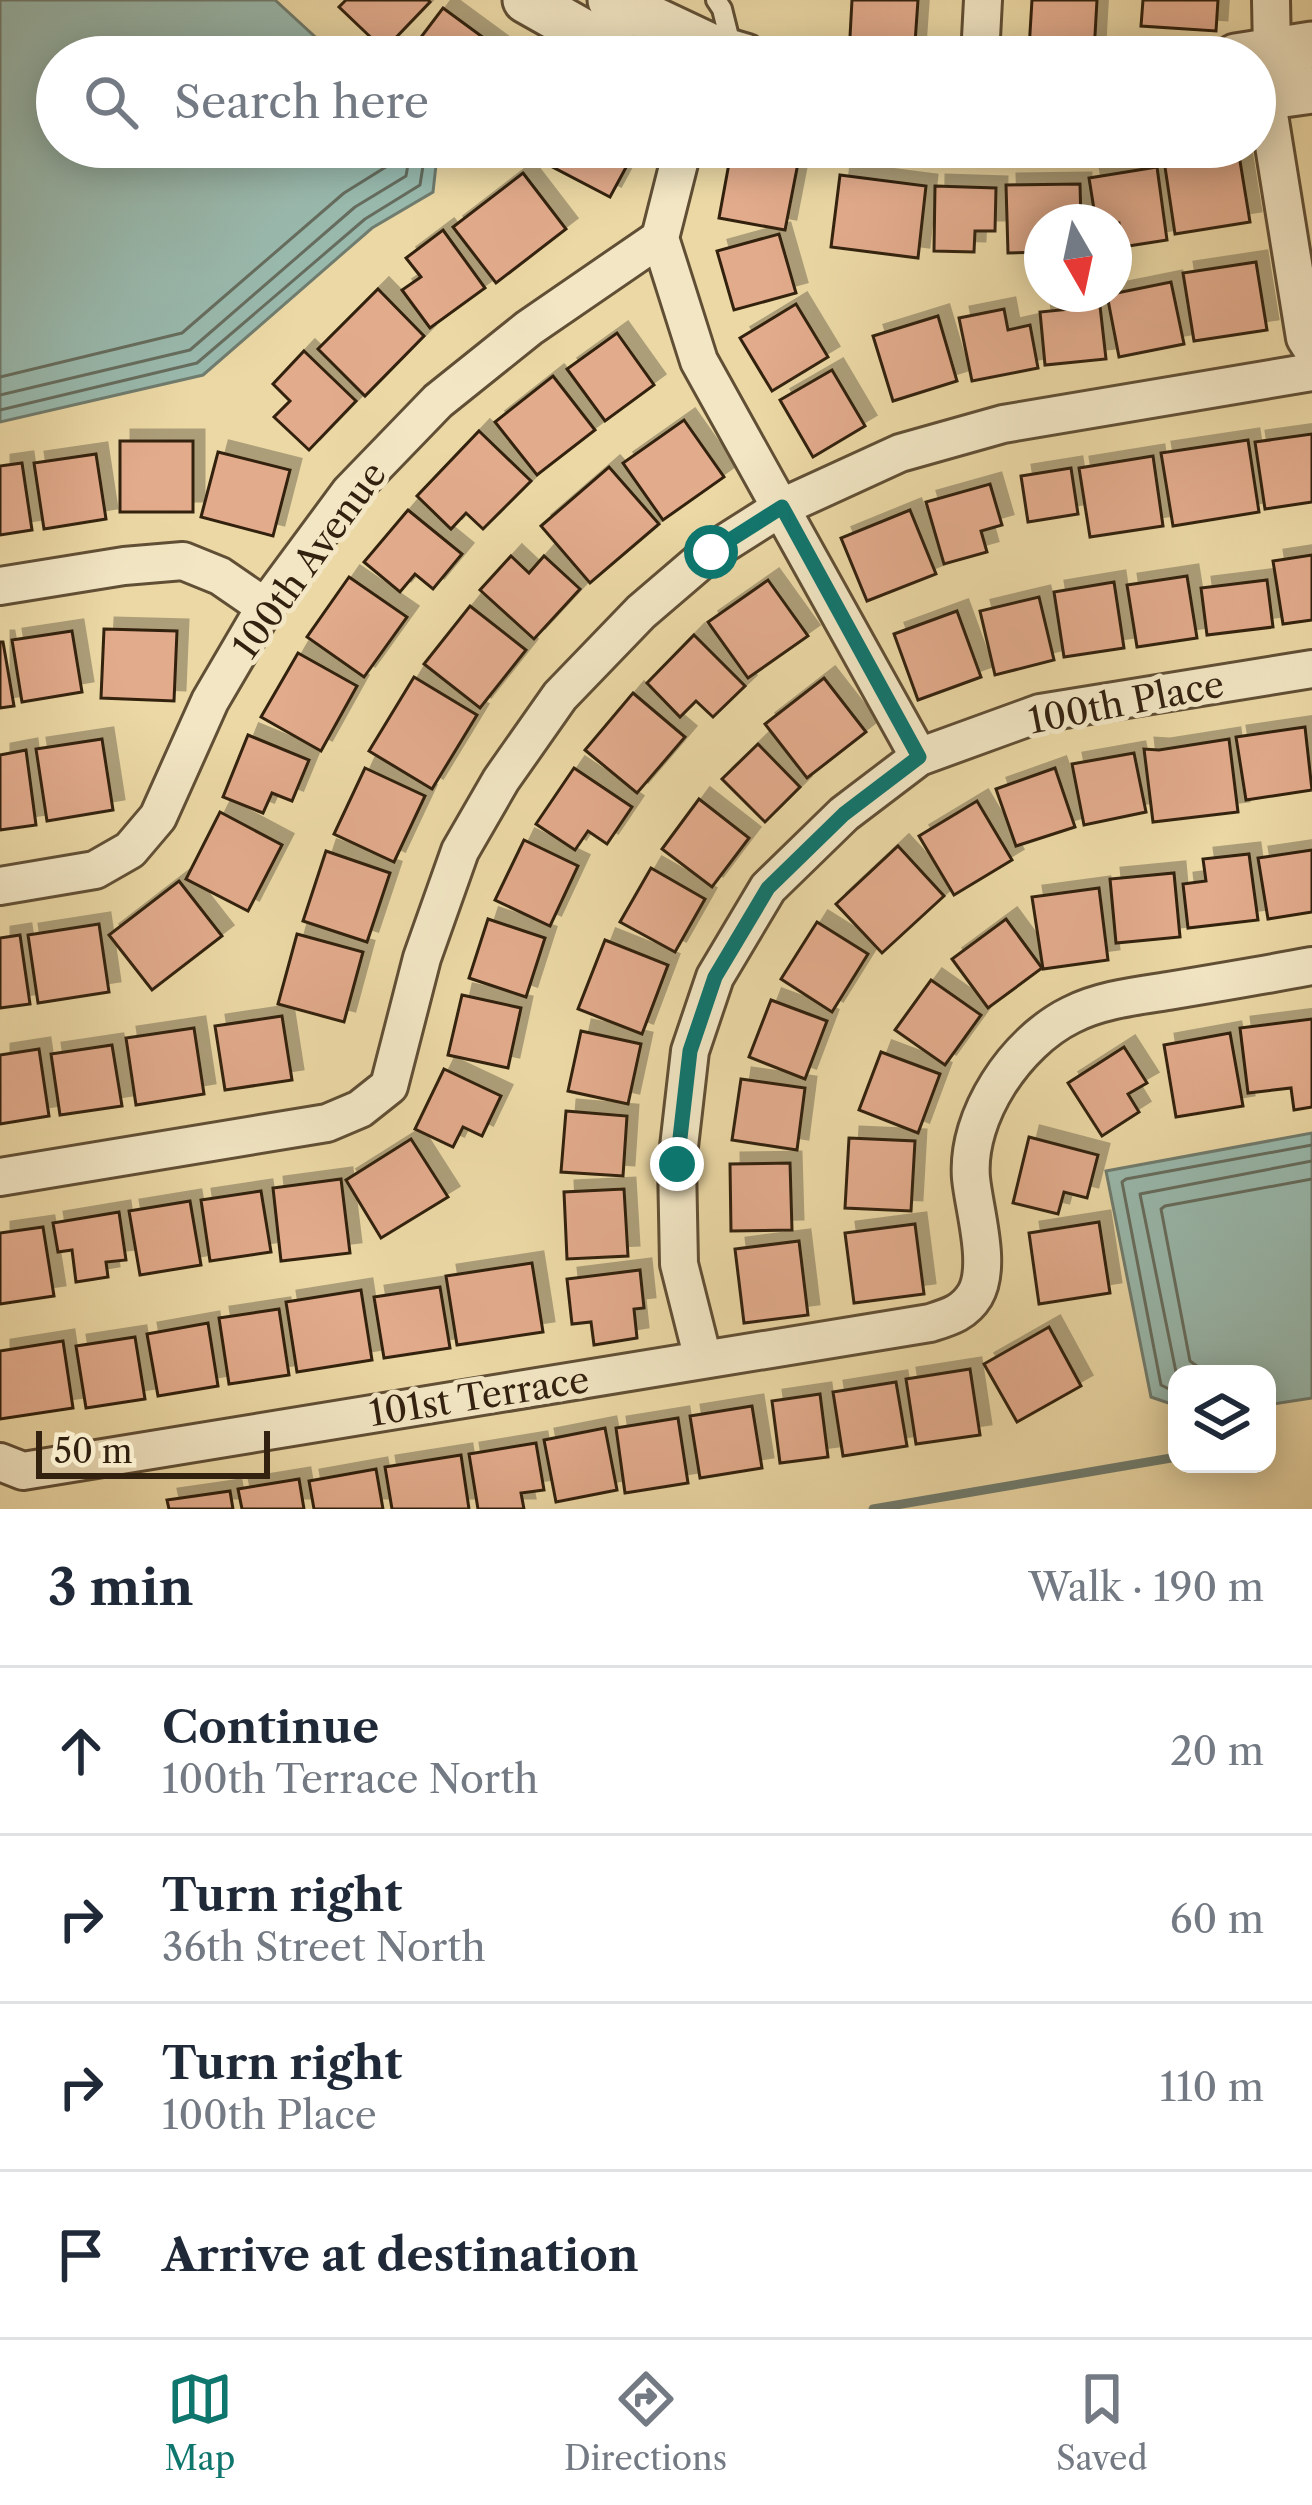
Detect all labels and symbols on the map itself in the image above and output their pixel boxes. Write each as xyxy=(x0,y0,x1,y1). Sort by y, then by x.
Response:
north arrow xyxy=(1024,204,1132,312)
street label: 100th Avenue xyxy=(223,453,395,667)
route start xyxy=(684,525,738,579)
street label: 100th Place xyxy=(1025,661,1227,743)
route end xyxy=(650,1137,704,1191)
street label: 101st Terrace xyxy=(366,1357,592,1435)
scale bar xyxy=(36,1425,270,1478)

